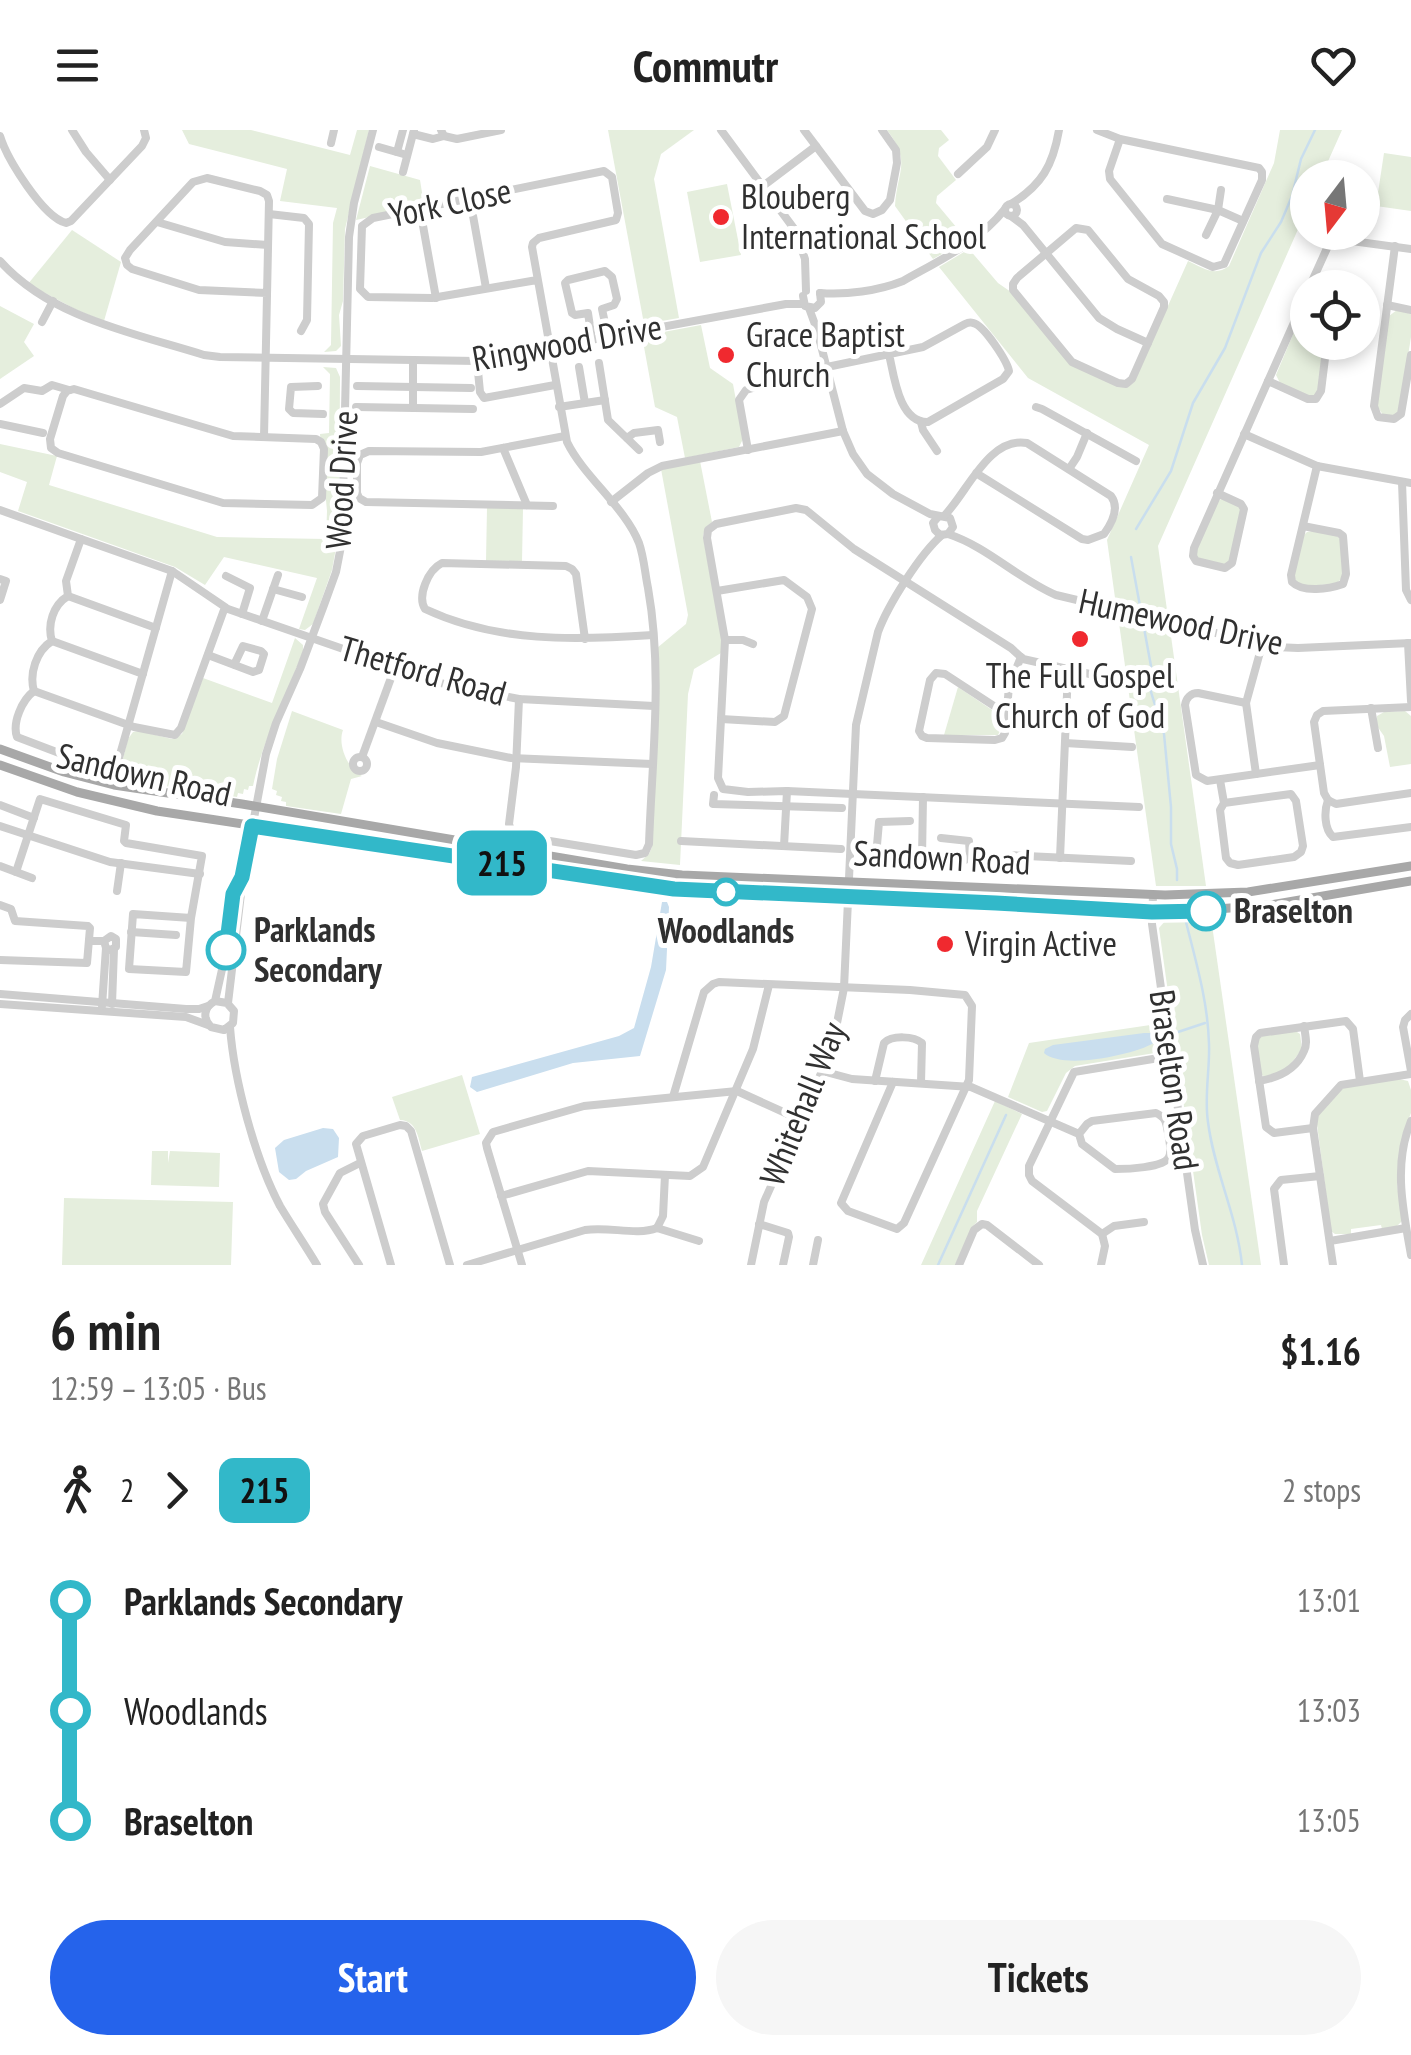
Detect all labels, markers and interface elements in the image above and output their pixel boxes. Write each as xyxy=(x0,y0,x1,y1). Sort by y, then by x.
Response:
text: Commutr xyxy=(633,36,778,94)
icon: menu xyxy=(50,38,105,93)
icon: heart xyxy=(1306,38,1361,93)
north arrow xyxy=(1290,160,1380,250)
map controls xyxy=(1290,160,1380,360)
street label: York Close xyxy=(384,167,515,237)
place label: Blouberg International School xyxy=(741,173,986,259)
marker: Blouberg International School xyxy=(710,206,732,228)
button: locate xyxy=(1290,270,1380,360)
street label: Ringwood Drive xyxy=(468,303,665,381)
place label: Grace Baptist Church xyxy=(746,311,905,397)
marker: Grace Baptist Church xyxy=(715,344,737,366)
street label: Wood Drive xyxy=(314,410,368,550)
street label: Humewood Drive xyxy=(1075,577,1288,665)
street label: Thetford Road xyxy=(335,624,512,716)
marker: The Full Gospel Church of God xyxy=(1069,628,1091,650)
place label: The Full Gospel Church of God xyxy=(986,652,1174,738)
street label: Sandown Road xyxy=(53,732,236,816)
street label: Sandown Road xyxy=(852,829,1032,885)
line badge: 215 xyxy=(444,830,560,896)
text: 215 xyxy=(477,840,527,886)
marker: Woodlands xyxy=(713,879,739,905)
place label: Braselton xyxy=(1234,887,1353,933)
marker: Braselton xyxy=(1187,892,1225,930)
place label: Parklands Secondary xyxy=(254,906,383,992)
place label: Woodlands xyxy=(657,907,794,953)
place label: Virgin Active xyxy=(964,920,1117,966)
marker: Parklands Secondary xyxy=(207,931,245,969)
marker: Virgin Active xyxy=(934,933,956,955)
street label: Braselton Road xyxy=(1140,987,1210,1173)
street label: Whitehall Way xyxy=(748,1014,856,1192)
text: 6 min xyxy=(50,1294,161,1365)
text: $1.16 xyxy=(1280,1326,1361,1375)
text: 12:59 – 13:05 · Bus xyxy=(50,1367,267,1409)
icon: walk xyxy=(50,1463,105,1518)
icon: forward xyxy=(149,1463,204,1518)
text: 215 xyxy=(239,1467,290,1513)
text: 2 xyxy=(120,1469,134,1511)
text: 2 stops xyxy=(1282,1469,1361,1511)
text: Parklands Secondary xyxy=(124,1576,402,1625)
text: 13:01 xyxy=(1297,1579,1361,1621)
text: Woodlands xyxy=(124,1686,268,1735)
text: 13:03 xyxy=(1297,1689,1361,1731)
text: Braselton xyxy=(124,1796,253,1845)
text: 13:05 xyxy=(1297,1799,1361,1841)
button: Start xyxy=(50,1920,696,2035)
button: Tickets xyxy=(716,1920,1361,2035)

